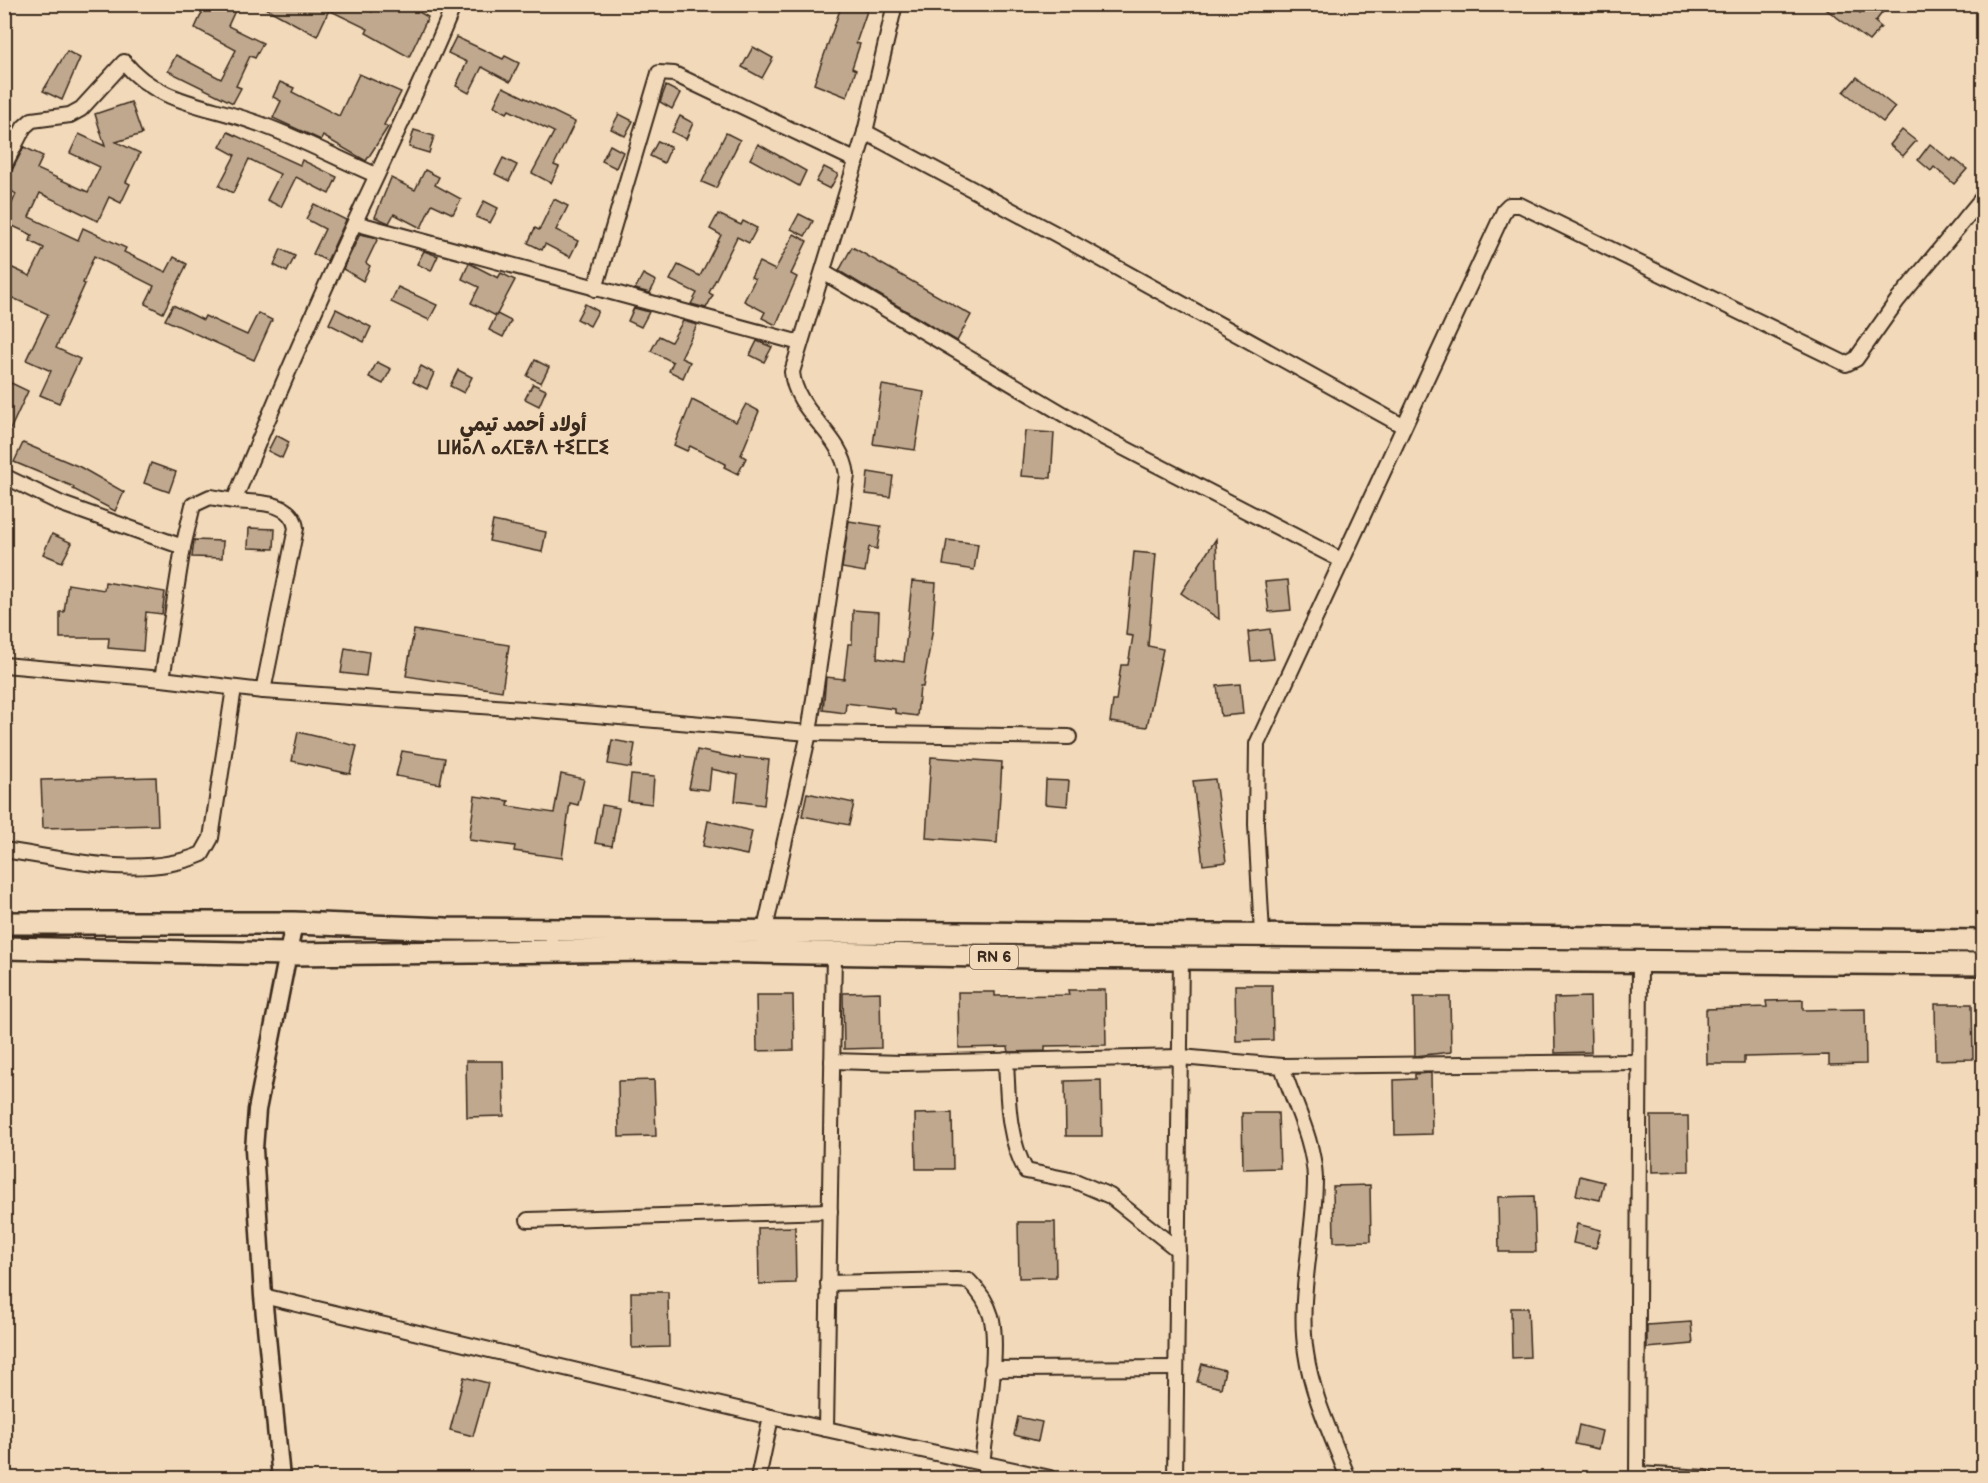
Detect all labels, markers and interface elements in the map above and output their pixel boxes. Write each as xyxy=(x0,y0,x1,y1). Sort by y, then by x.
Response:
district label: أولاد أحمد تيمي ⵡⵍⴰⴷ ⴰⵃⵎⴻⴷ ⵜⵉⵎⵎⵉ xyxy=(437,412,609,460)
road number: RN 6 xyxy=(970,945,1018,969)

